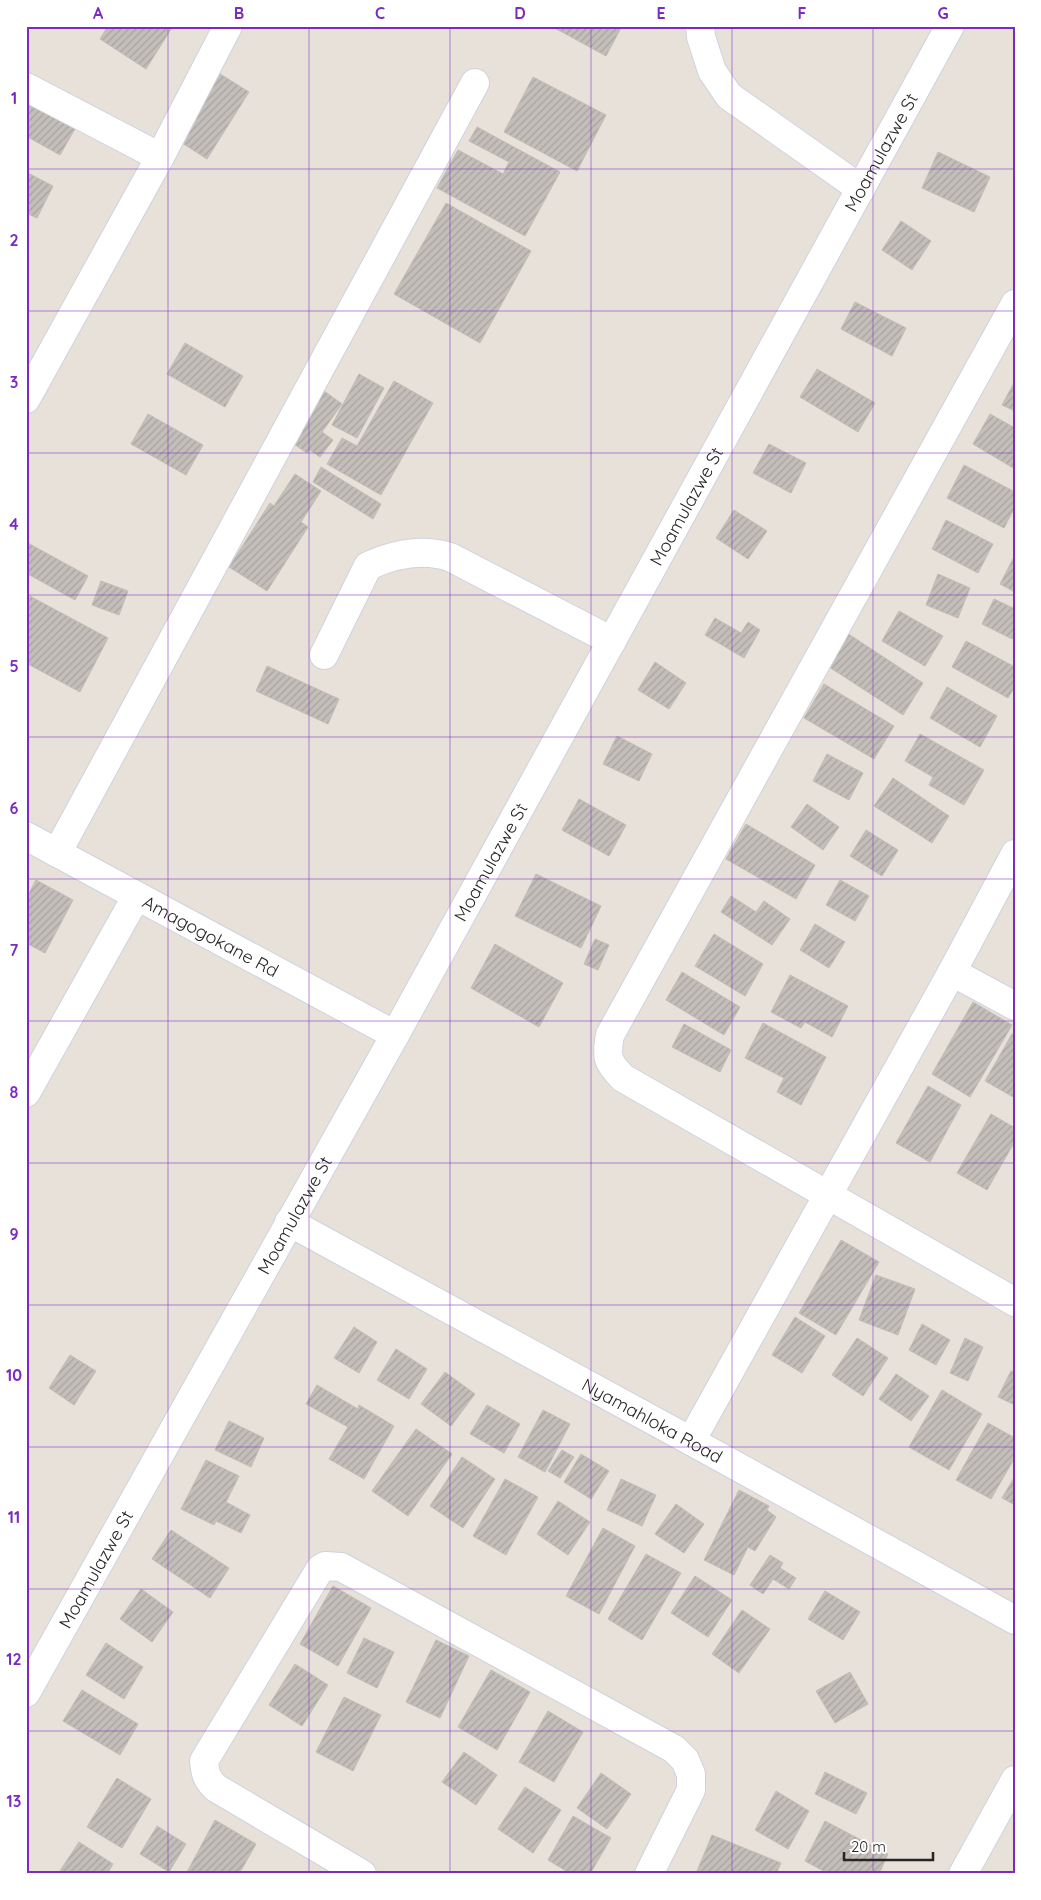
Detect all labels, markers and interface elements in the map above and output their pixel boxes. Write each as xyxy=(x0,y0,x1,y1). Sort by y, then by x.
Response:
text: A xyxy=(93,3,104,23)
text: B xyxy=(234,3,244,23)
text: C xyxy=(375,3,385,23)
text: D xyxy=(514,3,526,23)
text: E xyxy=(656,3,666,23)
text: F xyxy=(798,3,807,23)
text: G xyxy=(937,3,949,23)
text: 1 xyxy=(11,88,17,108)
street label: Moamulazwe St xyxy=(839,89,922,215)
text: 2 xyxy=(9,230,19,250)
text: 3 xyxy=(10,372,18,392)
street label: Moamulazwe St xyxy=(644,443,728,569)
text: 4 xyxy=(9,514,19,534)
text: 5 xyxy=(9,656,19,676)
text: 6 xyxy=(10,798,19,818)
street label: Moamulazwe St xyxy=(448,799,532,925)
street label: Amagogokane Rd xyxy=(139,890,283,982)
text: 7 xyxy=(10,940,19,960)
text: 8 xyxy=(10,1082,19,1102)
street label: Moamulazwe St xyxy=(252,1152,336,1278)
text: 9 xyxy=(9,1224,19,1244)
text: 10 xyxy=(6,1365,22,1385)
street label: Nyamahloka Road xyxy=(578,1372,727,1468)
street label: Moamulazwe St xyxy=(53,1506,138,1632)
text: 11 xyxy=(8,1507,20,1527)
text: 12 xyxy=(6,1649,22,1669)
text: 13 xyxy=(7,1791,21,1811)
scale bar xyxy=(844,1830,932,1862)
text: 20 m xyxy=(851,1837,886,1856)

